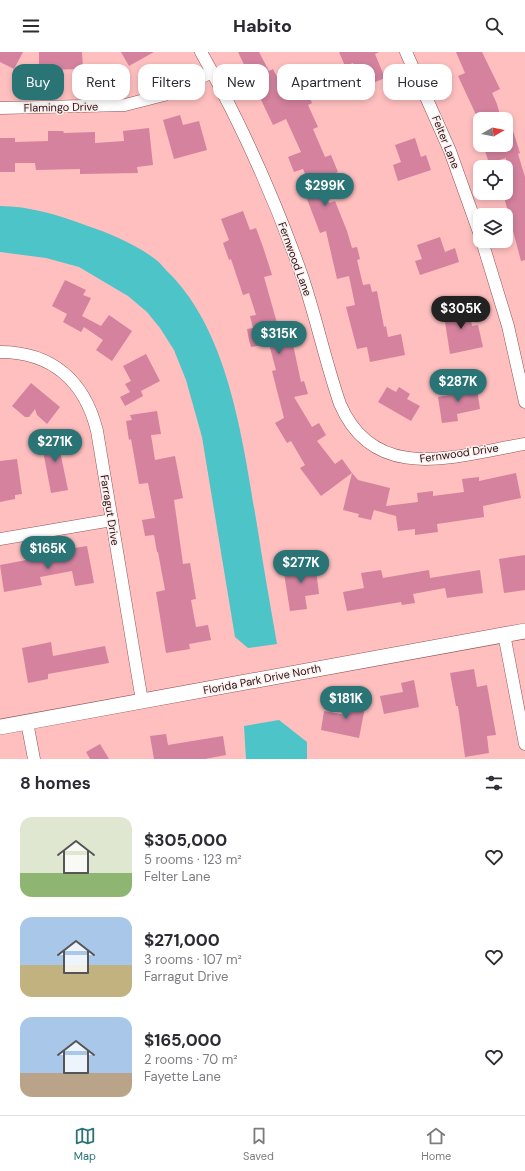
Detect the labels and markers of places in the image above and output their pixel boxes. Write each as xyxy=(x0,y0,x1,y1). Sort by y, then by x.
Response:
pin: $299K xyxy=(297,173,353,207)
pin: $305K xyxy=(433,296,489,330)
pin: $315K xyxy=(251,321,307,355)
pin: $287K xyxy=(430,369,486,403)
pin: $271K xyxy=(27,429,83,463)
pin: $165K xyxy=(20,536,76,570)
pin: $277K xyxy=(273,550,329,584)
pin: $181K xyxy=(318,686,374,720)

